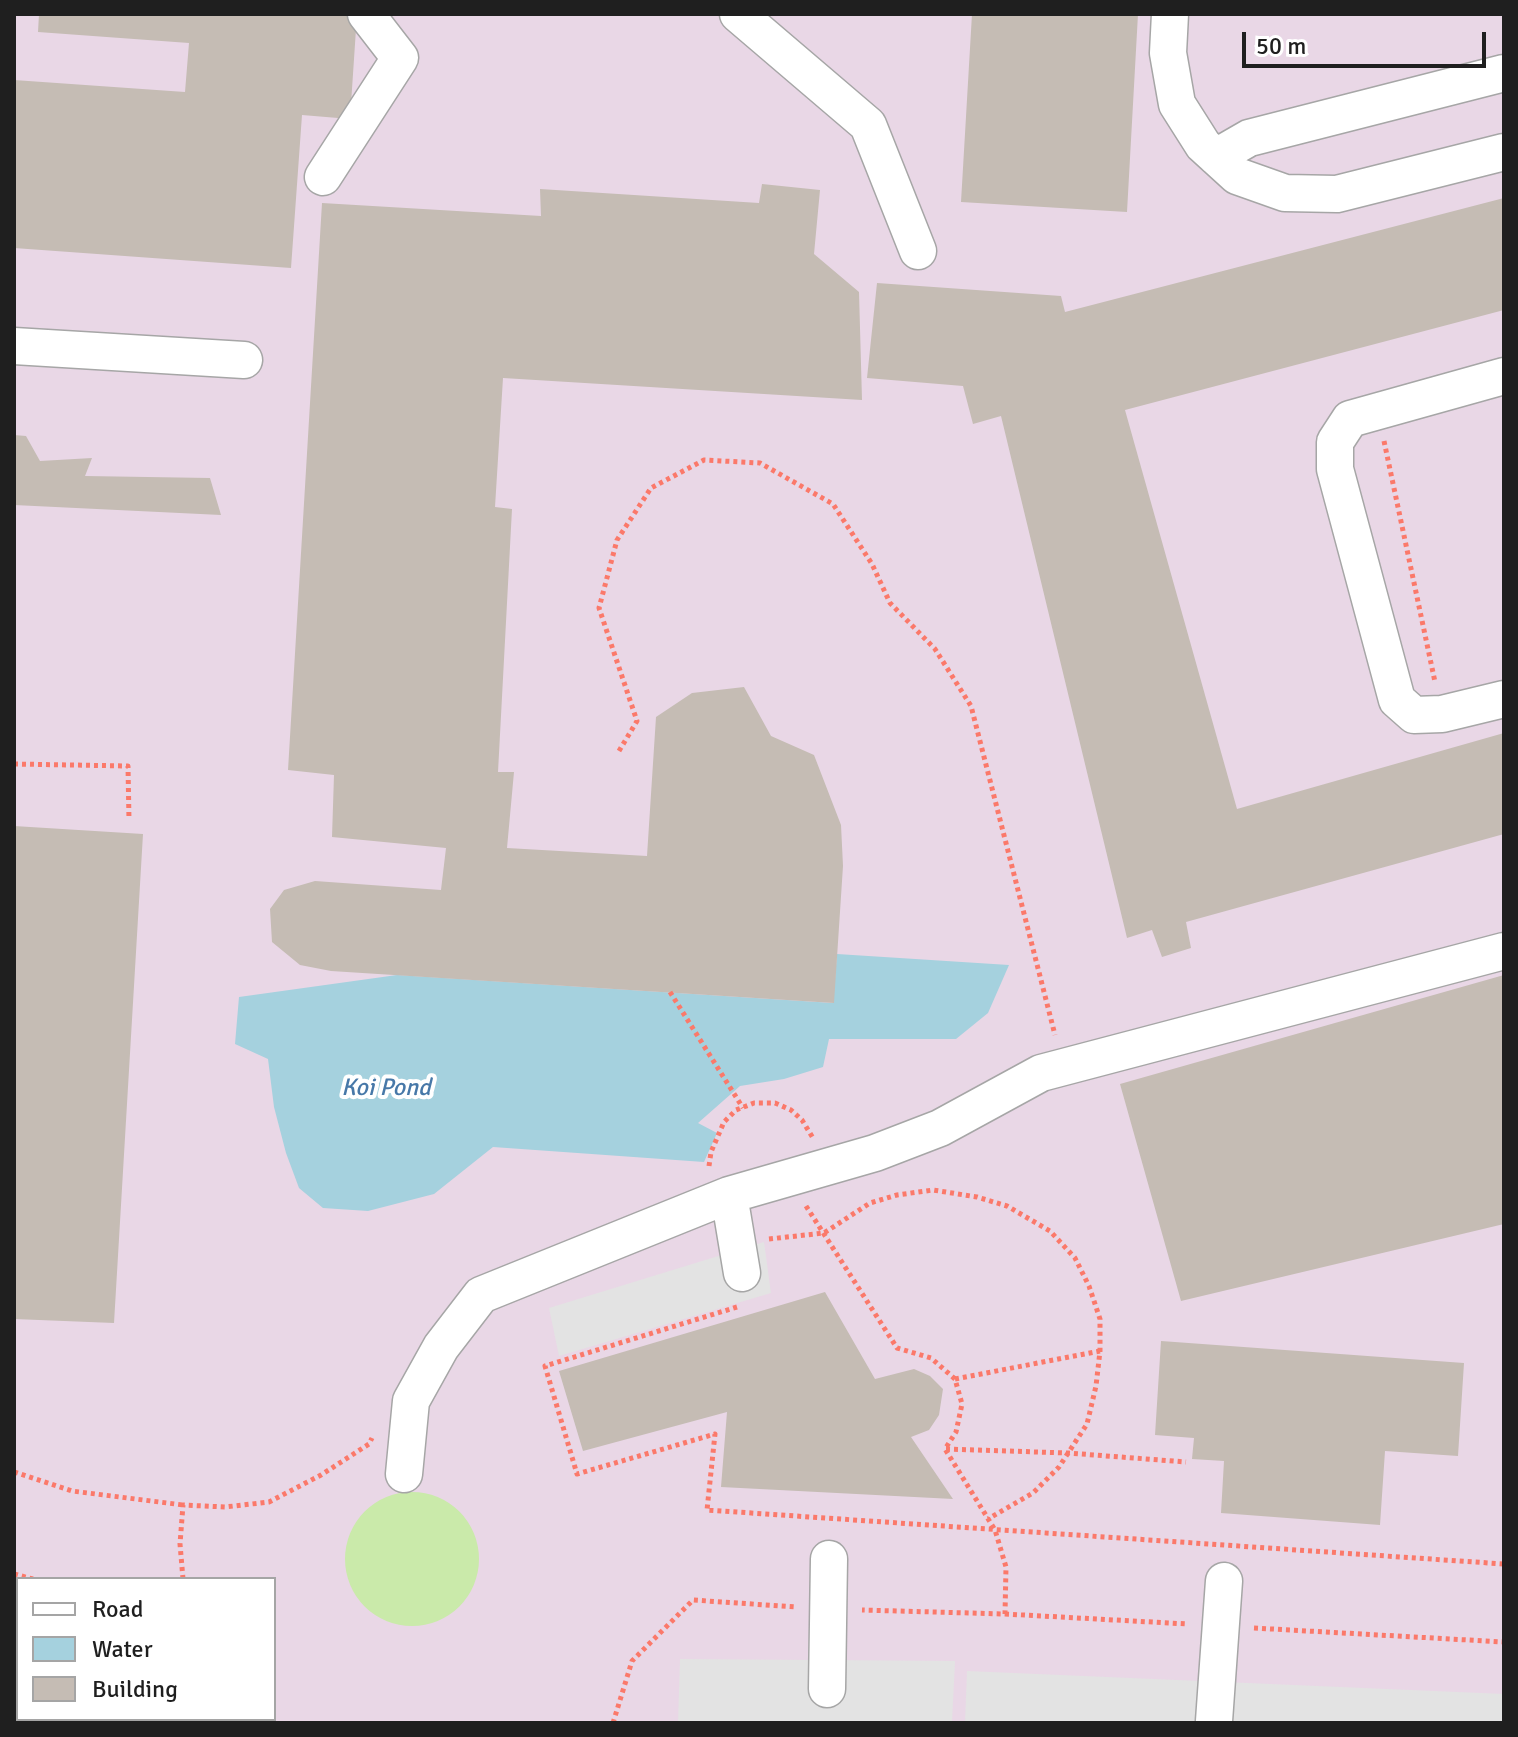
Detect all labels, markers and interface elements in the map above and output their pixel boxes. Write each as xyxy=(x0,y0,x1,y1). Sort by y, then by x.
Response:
scale bar xyxy=(1246,16,1490,66)
text: 50 m xyxy=(1256,31,1306,61)
water label: Koi Pond xyxy=(341,1075,431,1103)
legend xyxy=(16,1577,276,1721)
text: Road xyxy=(92,1594,143,1624)
text: Water xyxy=(92,1634,152,1664)
text: Building xyxy=(92,1674,178,1704)

